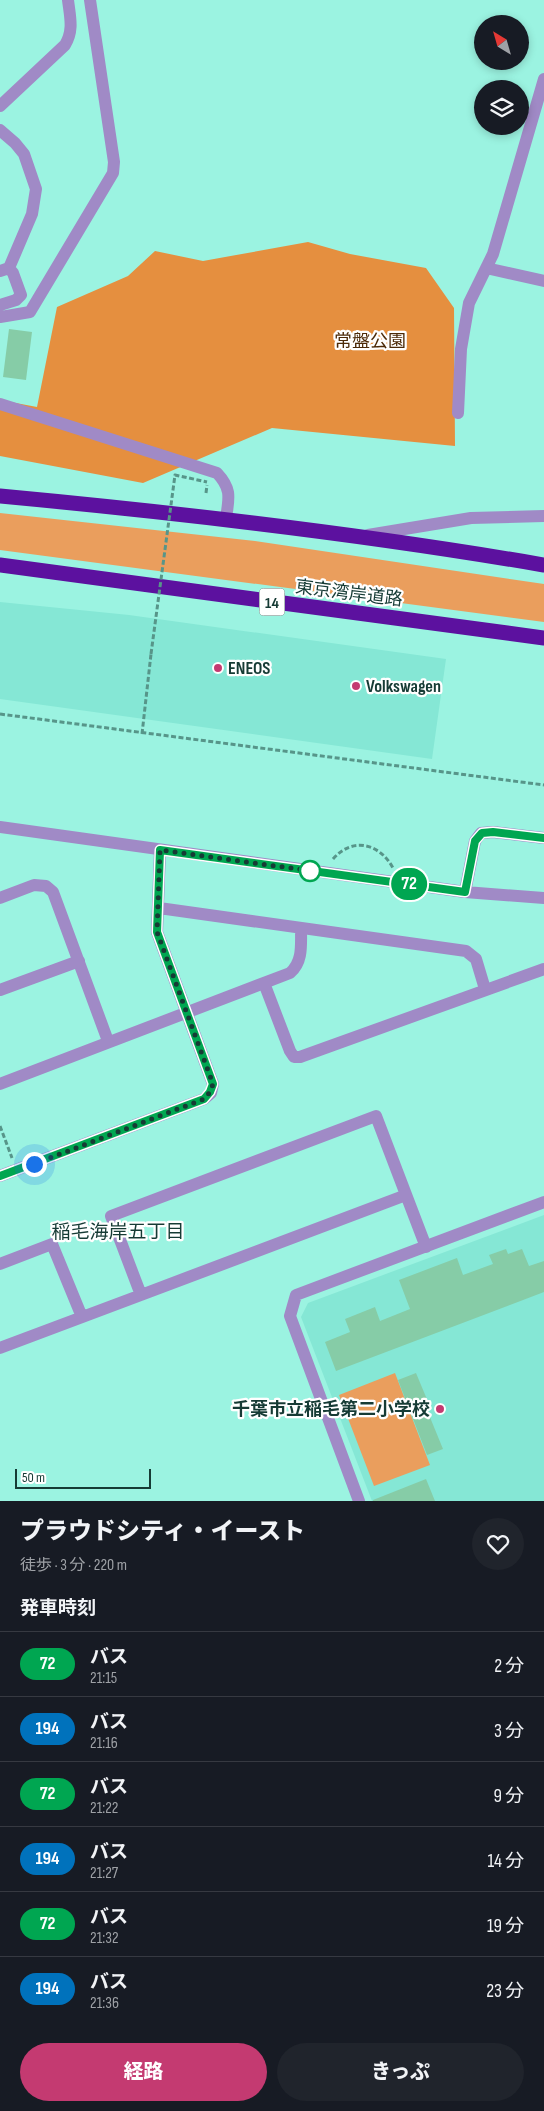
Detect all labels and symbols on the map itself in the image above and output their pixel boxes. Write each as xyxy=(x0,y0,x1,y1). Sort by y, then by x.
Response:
north arrow xyxy=(474,15,529,70)
park label: 常盤公園 xyxy=(334,331,406,352)
street label: 東京湾岸道路 xyxy=(294,576,404,610)
road number: 14 xyxy=(260,588,284,616)
place label: ENEOS xyxy=(228,658,270,679)
marker: ENEOS xyxy=(212,662,224,674)
place label: Volkswagen xyxy=(366,676,441,697)
marker: Volkswagen xyxy=(350,680,362,692)
unlabelled marker xyxy=(299,860,321,882)
line badge: 72 xyxy=(386,868,432,900)
your location xyxy=(22,1152,47,1177)
district label: 稲毛海岸五丁目 xyxy=(51,1221,185,1244)
place label: 千葉市立稲毛第二小学校 xyxy=(232,1399,430,1420)
marker: 千葉市立稲毛第二小学校 xyxy=(434,1403,446,1415)
scale bar xyxy=(15,1466,151,1489)

